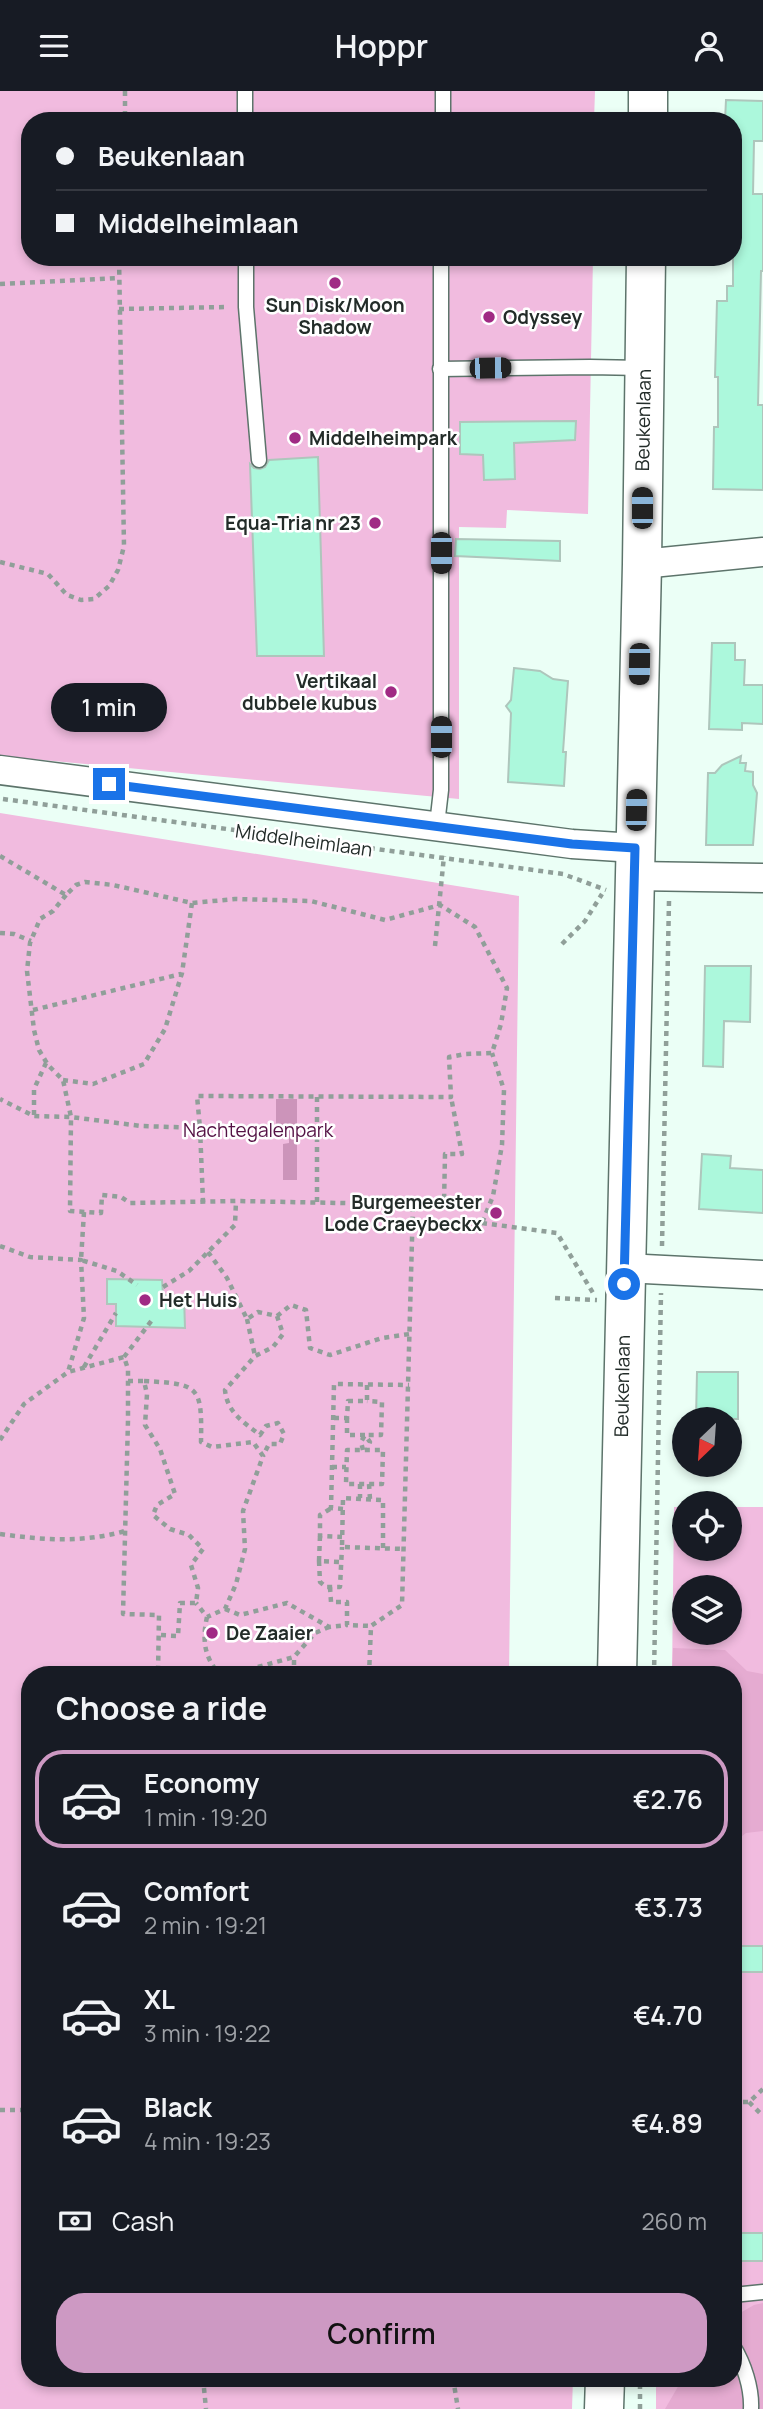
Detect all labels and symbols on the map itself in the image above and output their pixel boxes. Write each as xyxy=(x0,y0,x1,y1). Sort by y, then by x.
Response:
marker: Sun Disk/Moon Shadow xyxy=(327,275,343,291)
place label: Sun Disk/Moon Shadow xyxy=(265,292,405,340)
place label: Odyssey xyxy=(503,304,582,330)
marker: Odyssey xyxy=(481,309,497,325)
car xyxy=(469,357,512,379)
street label: Beukenlaan xyxy=(629,369,657,471)
place label: Middelheimpark xyxy=(309,425,458,451)
marker: Middelheimpark xyxy=(287,430,303,446)
car xyxy=(632,487,653,529)
place label: Equa-Tria nr 23 xyxy=(225,510,361,536)
marker: Equa-Tria nr 23 xyxy=(367,515,383,531)
car xyxy=(431,532,452,574)
car xyxy=(629,643,650,685)
place label: Vertikaal dubbele kubus xyxy=(242,668,377,716)
callout: 1 min xyxy=(51,683,167,731)
marker: Vertikaal dubbele kubus xyxy=(383,684,399,700)
car xyxy=(431,716,452,758)
route end xyxy=(93,768,125,800)
car xyxy=(626,789,647,831)
street label: Middelheimlaan xyxy=(234,818,374,862)
park label: Nachtegalenpark xyxy=(183,1117,334,1143)
place label: Burgemeester Lode Craeybeckx xyxy=(324,1189,482,1237)
marker: Burgemeester Lode Craeybeckx xyxy=(488,1205,504,1221)
route start xyxy=(608,1268,640,1300)
place label: Het Huis xyxy=(159,1287,237,1313)
marker: Het Huis xyxy=(137,1292,153,1308)
street label: Beukenlaan xyxy=(608,1335,636,1437)
north arrow xyxy=(672,1407,742,1477)
place label: De Zaaier xyxy=(226,1620,314,1646)
marker: De Zaaier xyxy=(204,1625,220,1641)

